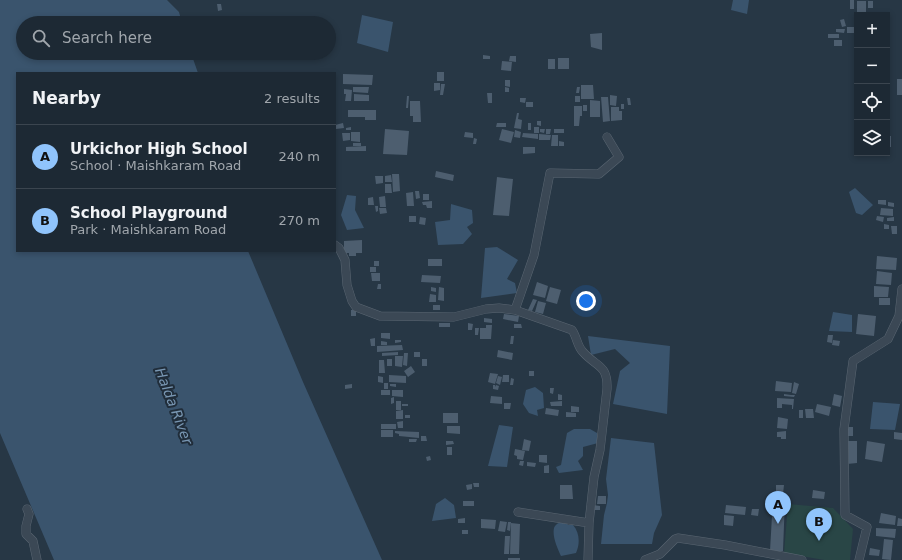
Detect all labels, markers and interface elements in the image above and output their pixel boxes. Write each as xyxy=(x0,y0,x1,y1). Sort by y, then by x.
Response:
map controls xyxy=(854,12,890,156)
button: + xyxy=(854,12,890,48)
search box xyxy=(16,16,336,60)
icon: search xyxy=(30,27,52,49)
text: Search here xyxy=(62,29,152,47)
button: − xyxy=(854,48,890,84)
button: locate xyxy=(854,84,890,120)
text: Nearby xyxy=(32,88,101,108)
text: 2 results xyxy=(264,91,320,106)
button: layers xyxy=(854,120,890,156)
text: Urkichor High School xyxy=(70,140,248,158)
text: A xyxy=(40,149,50,164)
text: 240 m xyxy=(278,149,320,164)
text: School · Maishkaram Road xyxy=(70,158,241,173)
text: School Playground xyxy=(70,204,227,222)
text: B xyxy=(40,213,50,228)
text: 270 m xyxy=(278,213,320,228)
text: Park · Maishkaram Road xyxy=(70,222,226,237)
your location xyxy=(576,291,596,311)
water label: Halda River xyxy=(152,365,196,448)
pin: A xyxy=(765,491,791,524)
pin: B xyxy=(806,508,832,541)

